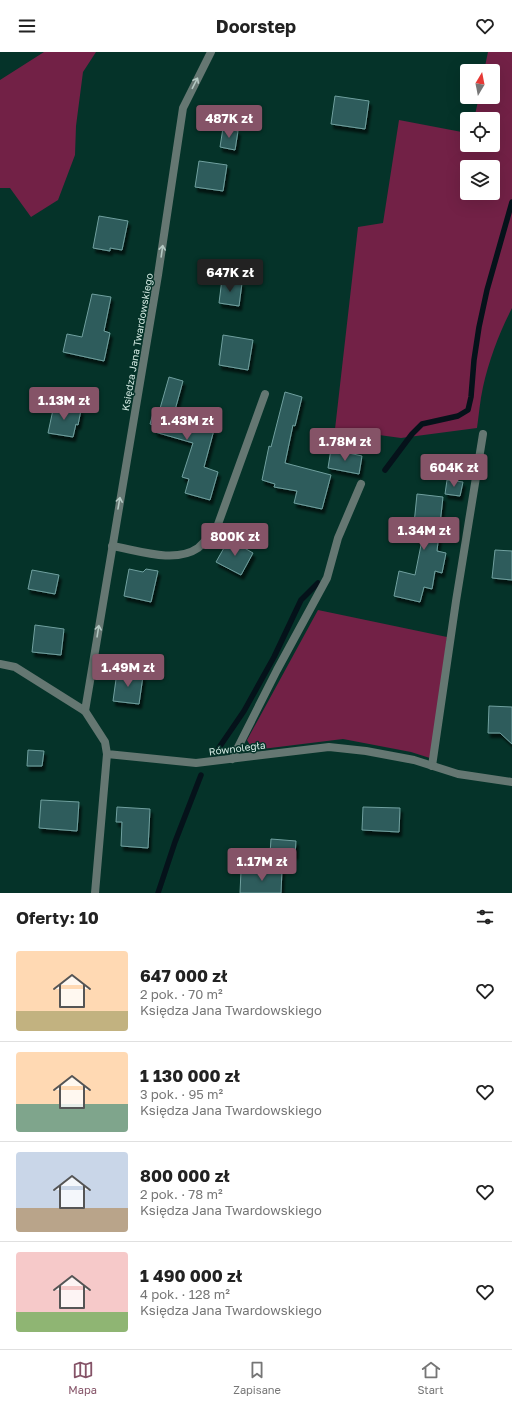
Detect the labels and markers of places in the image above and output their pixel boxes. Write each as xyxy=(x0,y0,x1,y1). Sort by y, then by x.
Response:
pin: 487K zł xyxy=(192,105,266,139)
pin: 647K zł xyxy=(193,259,267,293)
pin: 1.13M zł xyxy=(23,387,105,421)
pin: 1.43M zł xyxy=(146,407,228,441)
pin: 1.78M zł xyxy=(304,428,386,462)
pin: 604K zł xyxy=(417,454,491,488)
pin: 1.34M zł xyxy=(383,517,465,551)
pin: 800K zł xyxy=(198,523,272,557)
pin: 1.49M zł xyxy=(87,654,169,688)
pin: 1.17M zł xyxy=(221,848,303,882)

